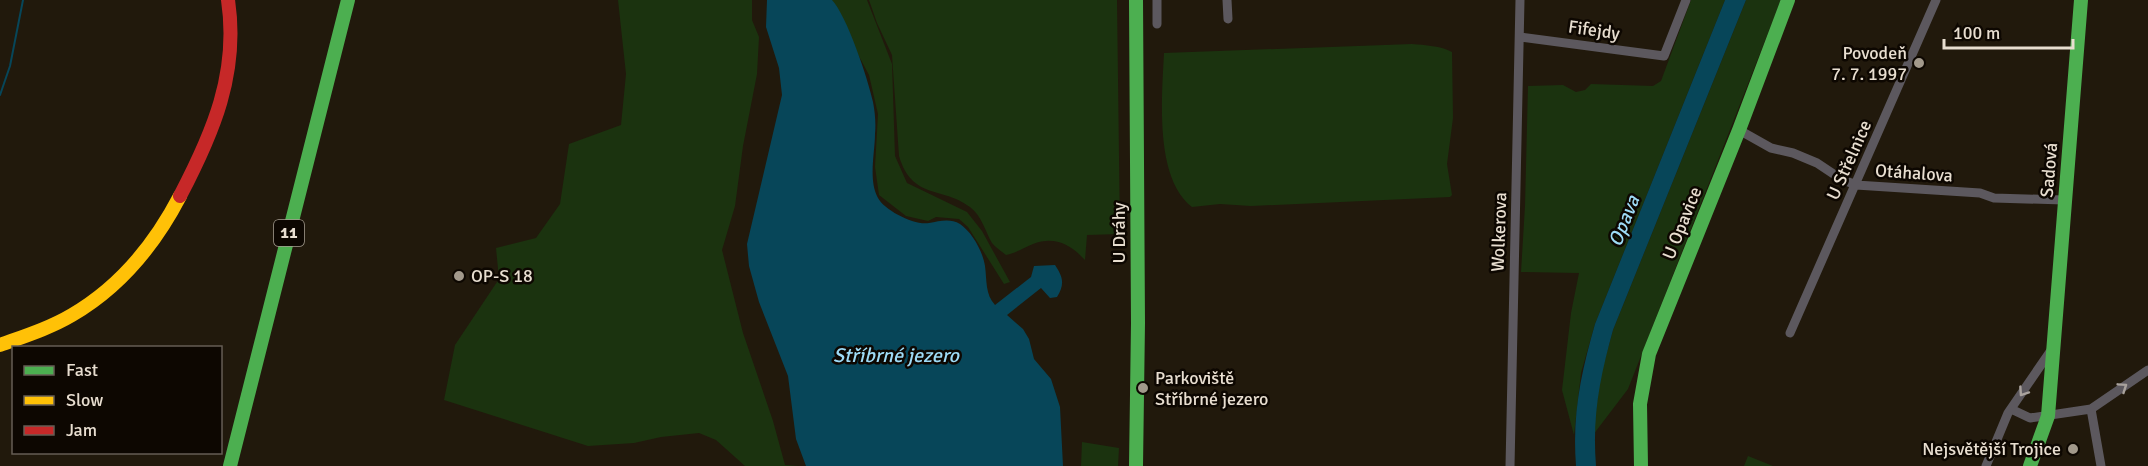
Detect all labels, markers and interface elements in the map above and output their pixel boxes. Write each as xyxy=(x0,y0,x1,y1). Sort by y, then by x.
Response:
scale bar xyxy=(1944,12,2073,50)
street label: Fifejdy xyxy=(1567,15,1622,45)
text: 100 m xyxy=(1953,22,2000,44)
place label: Povodeň 7. 7. 1997 xyxy=(1831,42,1907,85)
marker: Povodeň 7. 7. 1997 xyxy=(1912,56,1926,70)
street label: U Střelnice xyxy=(1822,117,1876,203)
street label: Sadová xyxy=(2036,142,2062,198)
street label: Otáhalova xyxy=(1874,159,1954,187)
street label: U Opavice xyxy=(1657,183,1707,263)
water label: Opava xyxy=(1603,191,1646,250)
street label: Wolkerova xyxy=(1487,192,1511,272)
street label: U Dráhy xyxy=(1108,202,1130,264)
road number: 11 xyxy=(274,220,304,246)
place label: OP-S 18 xyxy=(471,265,533,287)
marker: OP-S 18 xyxy=(452,269,466,283)
water label: Stříbrné jezero xyxy=(833,343,961,368)
legend xyxy=(12,346,222,454)
text: Fast xyxy=(66,359,98,381)
place label: Parkoviště Stříbrné jezero xyxy=(1155,367,1268,410)
marker: Parkoviště Stříbrné jezero xyxy=(1136,381,1150,395)
one-way arrow xyxy=(2117,383,2127,395)
one-way arrow xyxy=(2018,386,2030,396)
text: Slow xyxy=(66,389,103,411)
text: Jam xyxy=(66,419,97,441)
place label: Nejsvětější Trojice xyxy=(1922,438,2061,460)
marker: Nejsvětější Trojice xyxy=(2066,442,2080,456)

